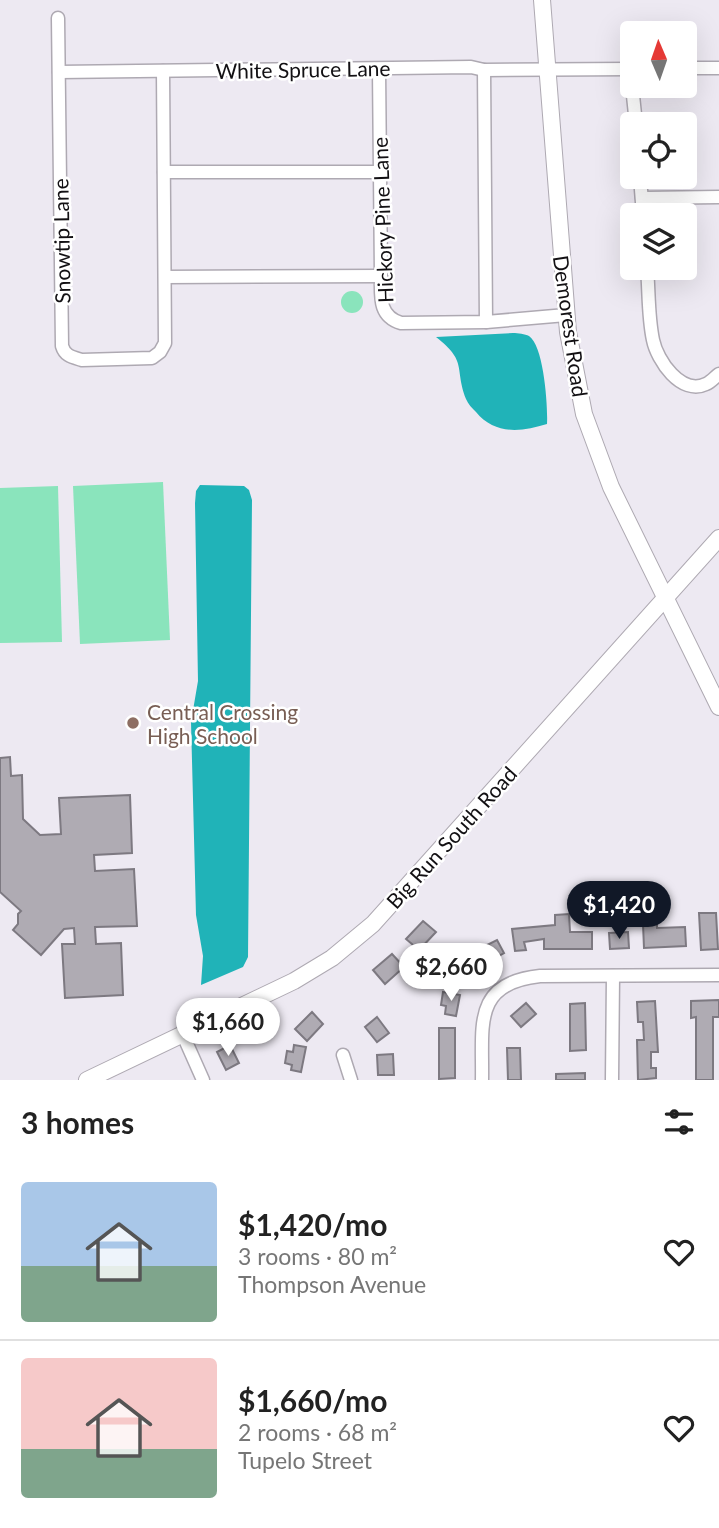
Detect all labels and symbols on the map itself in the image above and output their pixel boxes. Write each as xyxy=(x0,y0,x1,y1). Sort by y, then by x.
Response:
north arrow xyxy=(620,21,696,98)
street label: White Spruce Lane xyxy=(215,55,391,83)
street label: Hickory Pine Lane xyxy=(367,137,397,303)
street label: Snowtip Lane xyxy=(47,178,75,304)
street label: Demorest Road xyxy=(549,253,593,399)
place label: Central Crossing High School xyxy=(147,699,298,748)
marker: Central Crossing High School xyxy=(125,715,141,731)
street label: Big Run South Road xyxy=(381,761,521,913)
pin: $1,420 xyxy=(562,881,676,941)
pin: $2,660 xyxy=(394,944,508,1003)
pin: $1,660 xyxy=(171,998,285,1058)

